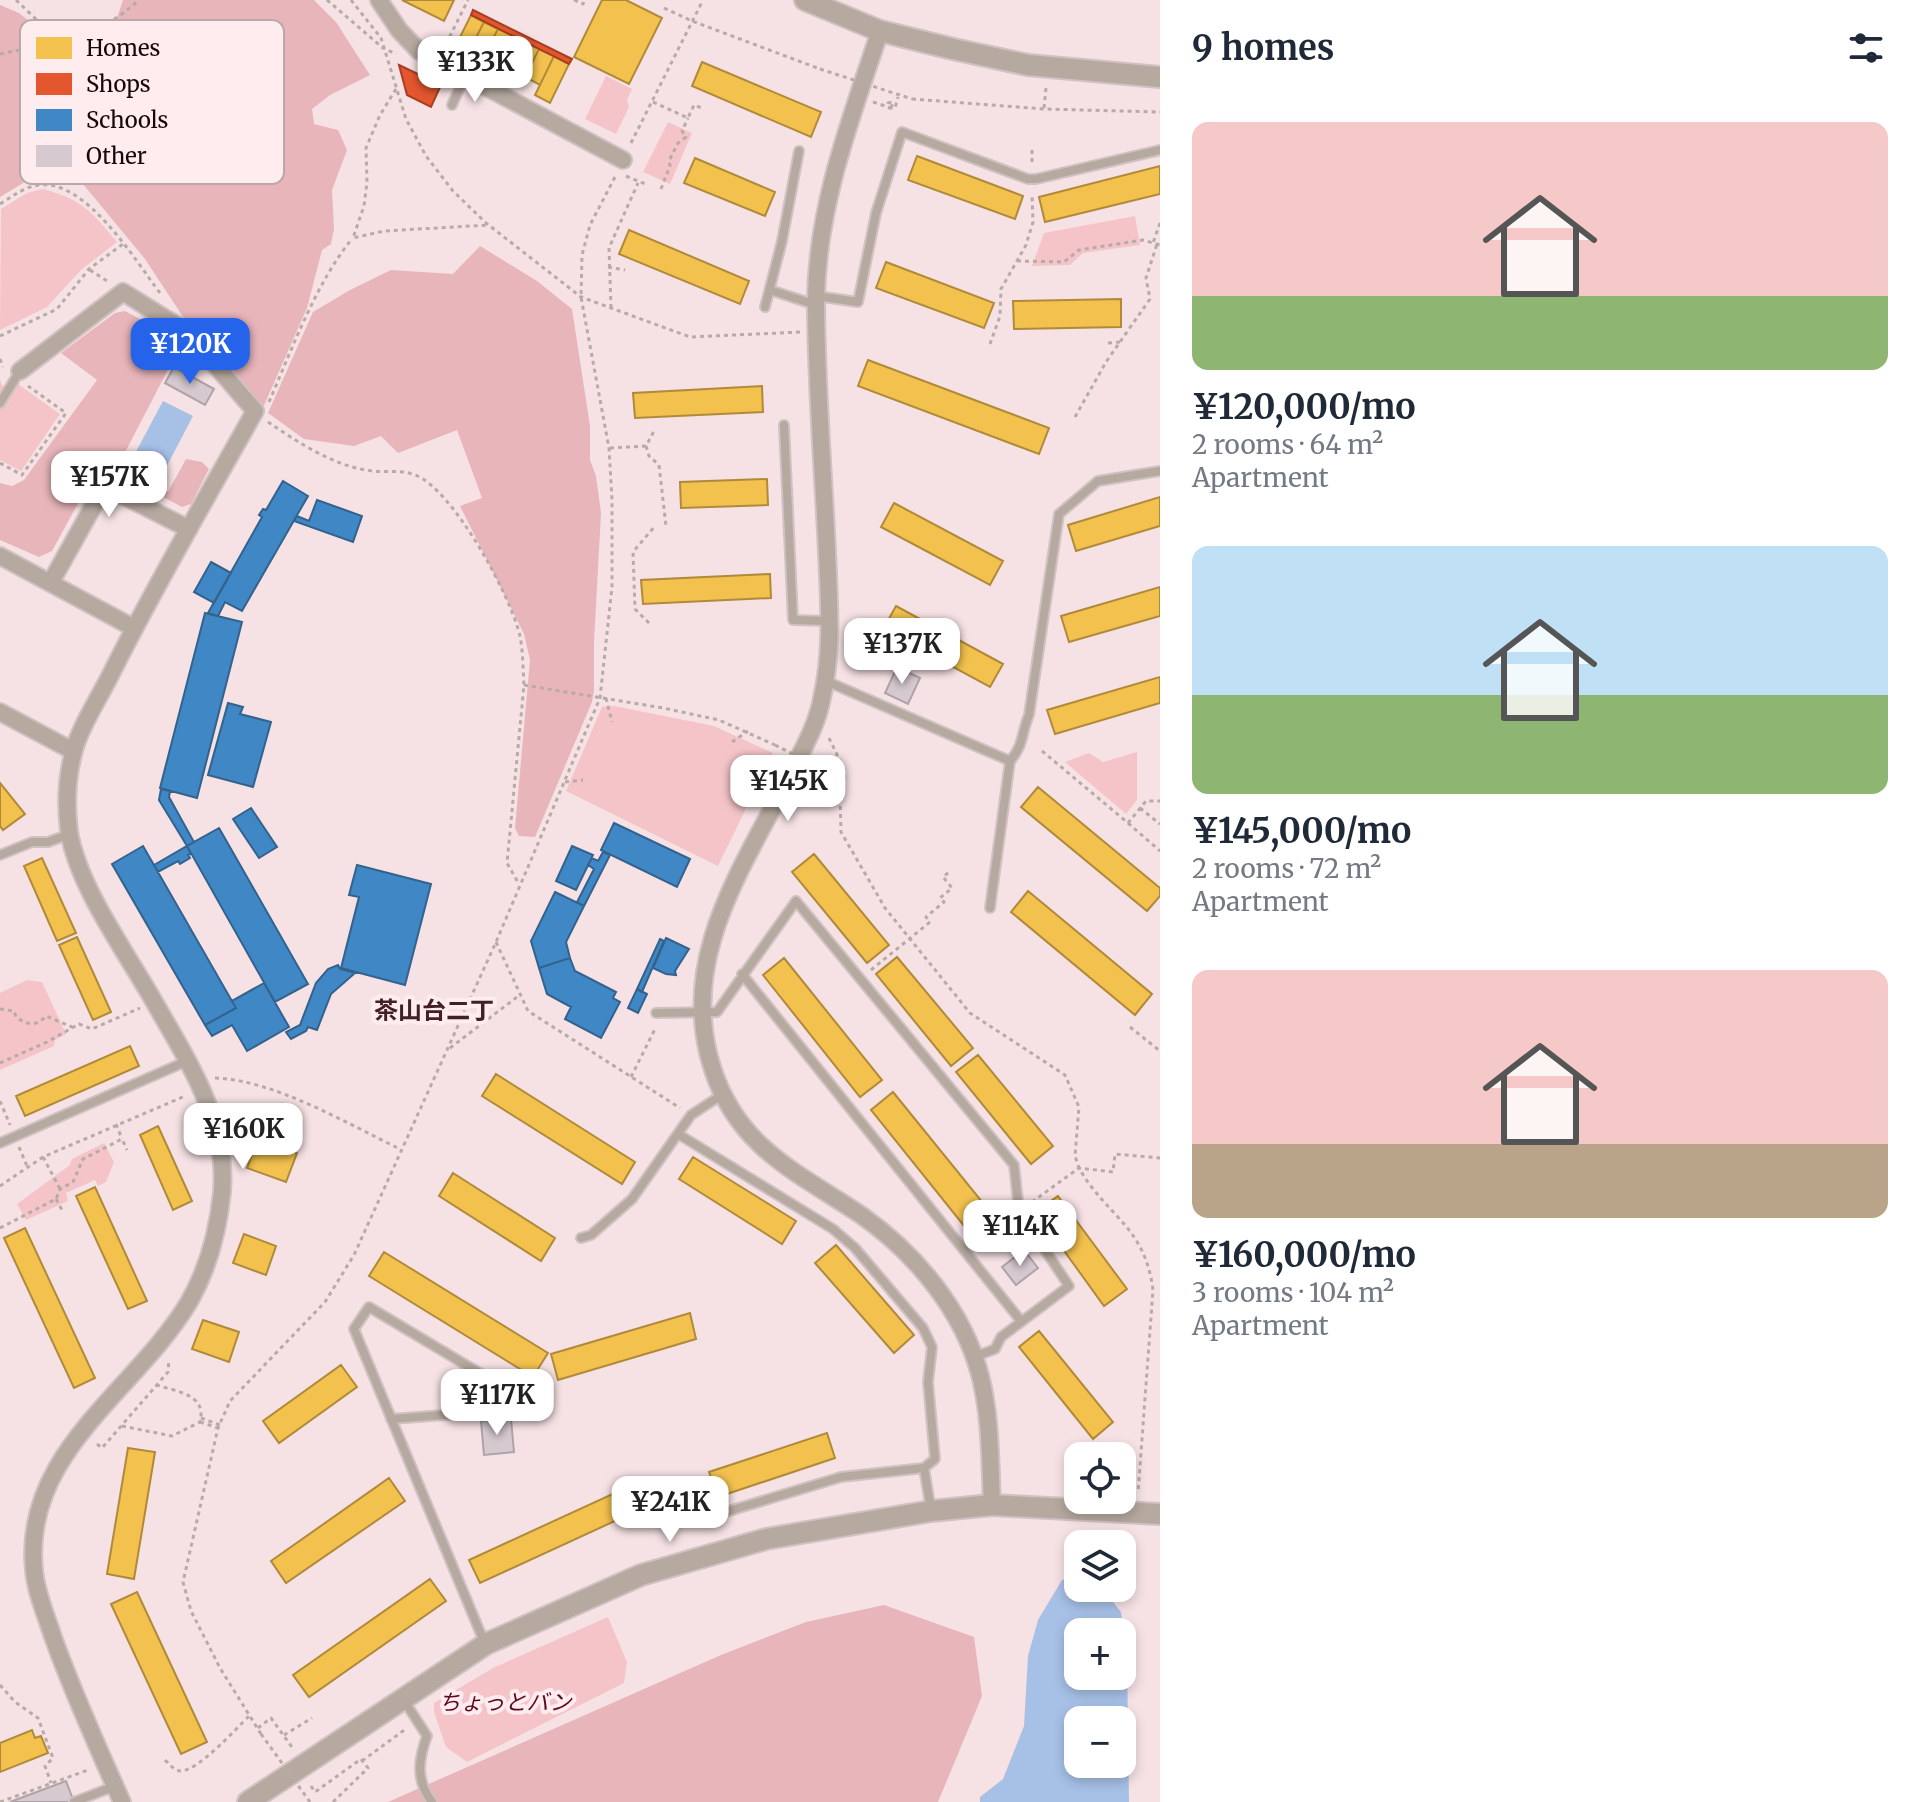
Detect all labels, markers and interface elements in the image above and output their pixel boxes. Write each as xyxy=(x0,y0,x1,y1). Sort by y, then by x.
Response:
legend xyxy=(20,20,284,184)
icon: filters xyxy=(1844,26,1888,70)
text: 9 homes xyxy=(1192,27,1334,69)
text: Homes xyxy=(86,34,160,62)
pin: ¥133K xyxy=(419,36,531,104)
text: ¥133K xyxy=(436,45,514,78)
text: Shops xyxy=(86,70,151,98)
text: Schools xyxy=(86,106,168,134)
text: Other xyxy=(86,142,147,170)
icon: home xyxy=(1468,174,1612,318)
pin: ¥120K xyxy=(134,318,246,386)
text: ¥120K xyxy=(149,327,231,360)
text: ¥120,000/mo xyxy=(1192,386,1416,428)
text: 2 rooms · 64 m² xyxy=(1192,428,1383,461)
pin: ¥157K xyxy=(53,451,165,519)
text: ¥157K xyxy=(69,460,149,493)
text: Apartment xyxy=(1192,461,1329,494)
icon: home xyxy=(1468,598,1612,742)
pin: ¥137K xyxy=(846,618,958,686)
text: ¥137K xyxy=(862,627,942,660)
pin: ¥145K xyxy=(732,755,844,823)
text: ¥145K xyxy=(748,764,828,797)
text: ¥145,000/mo xyxy=(1192,810,1411,852)
text: 2 rooms · 72 m² xyxy=(1192,852,1381,885)
text: Apartment xyxy=(1192,885,1329,918)
district label: 茶山台二丁 xyxy=(374,995,494,1026)
icon: home xyxy=(1468,1022,1612,1166)
pin: ¥160K xyxy=(187,1103,299,1171)
text: ¥160K xyxy=(202,1112,284,1145)
pin: ¥114K xyxy=(964,1200,1076,1268)
text: ¥114K xyxy=(981,1209,1059,1242)
text: ¥160,000/mo xyxy=(1192,1234,1416,1276)
text: 3 rooms · 104 m² xyxy=(1192,1276,1394,1309)
text: Apartment xyxy=(1192,1309,1329,1342)
pin: ¥117K xyxy=(441,1369,553,1437)
text: ¥117K xyxy=(459,1378,535,1411)
map controls xyxy=(1064,1442,1136,1778)
button: locate xyxy=(1064,1442,1136,1514)
pin: ¥241K xyxy=(614,1476,726,1544)
text: ¥241K xyxy=(630,1485,710,1518)
button: layers xyxy=(1064,1530,1136,1602)
button: + xyxy=(1064,1618,1136,1690)
park label: ちょっとバン xyxy=(438,1688,574,1716)
button: − xyxy=(1064,1706,1136,1778)

